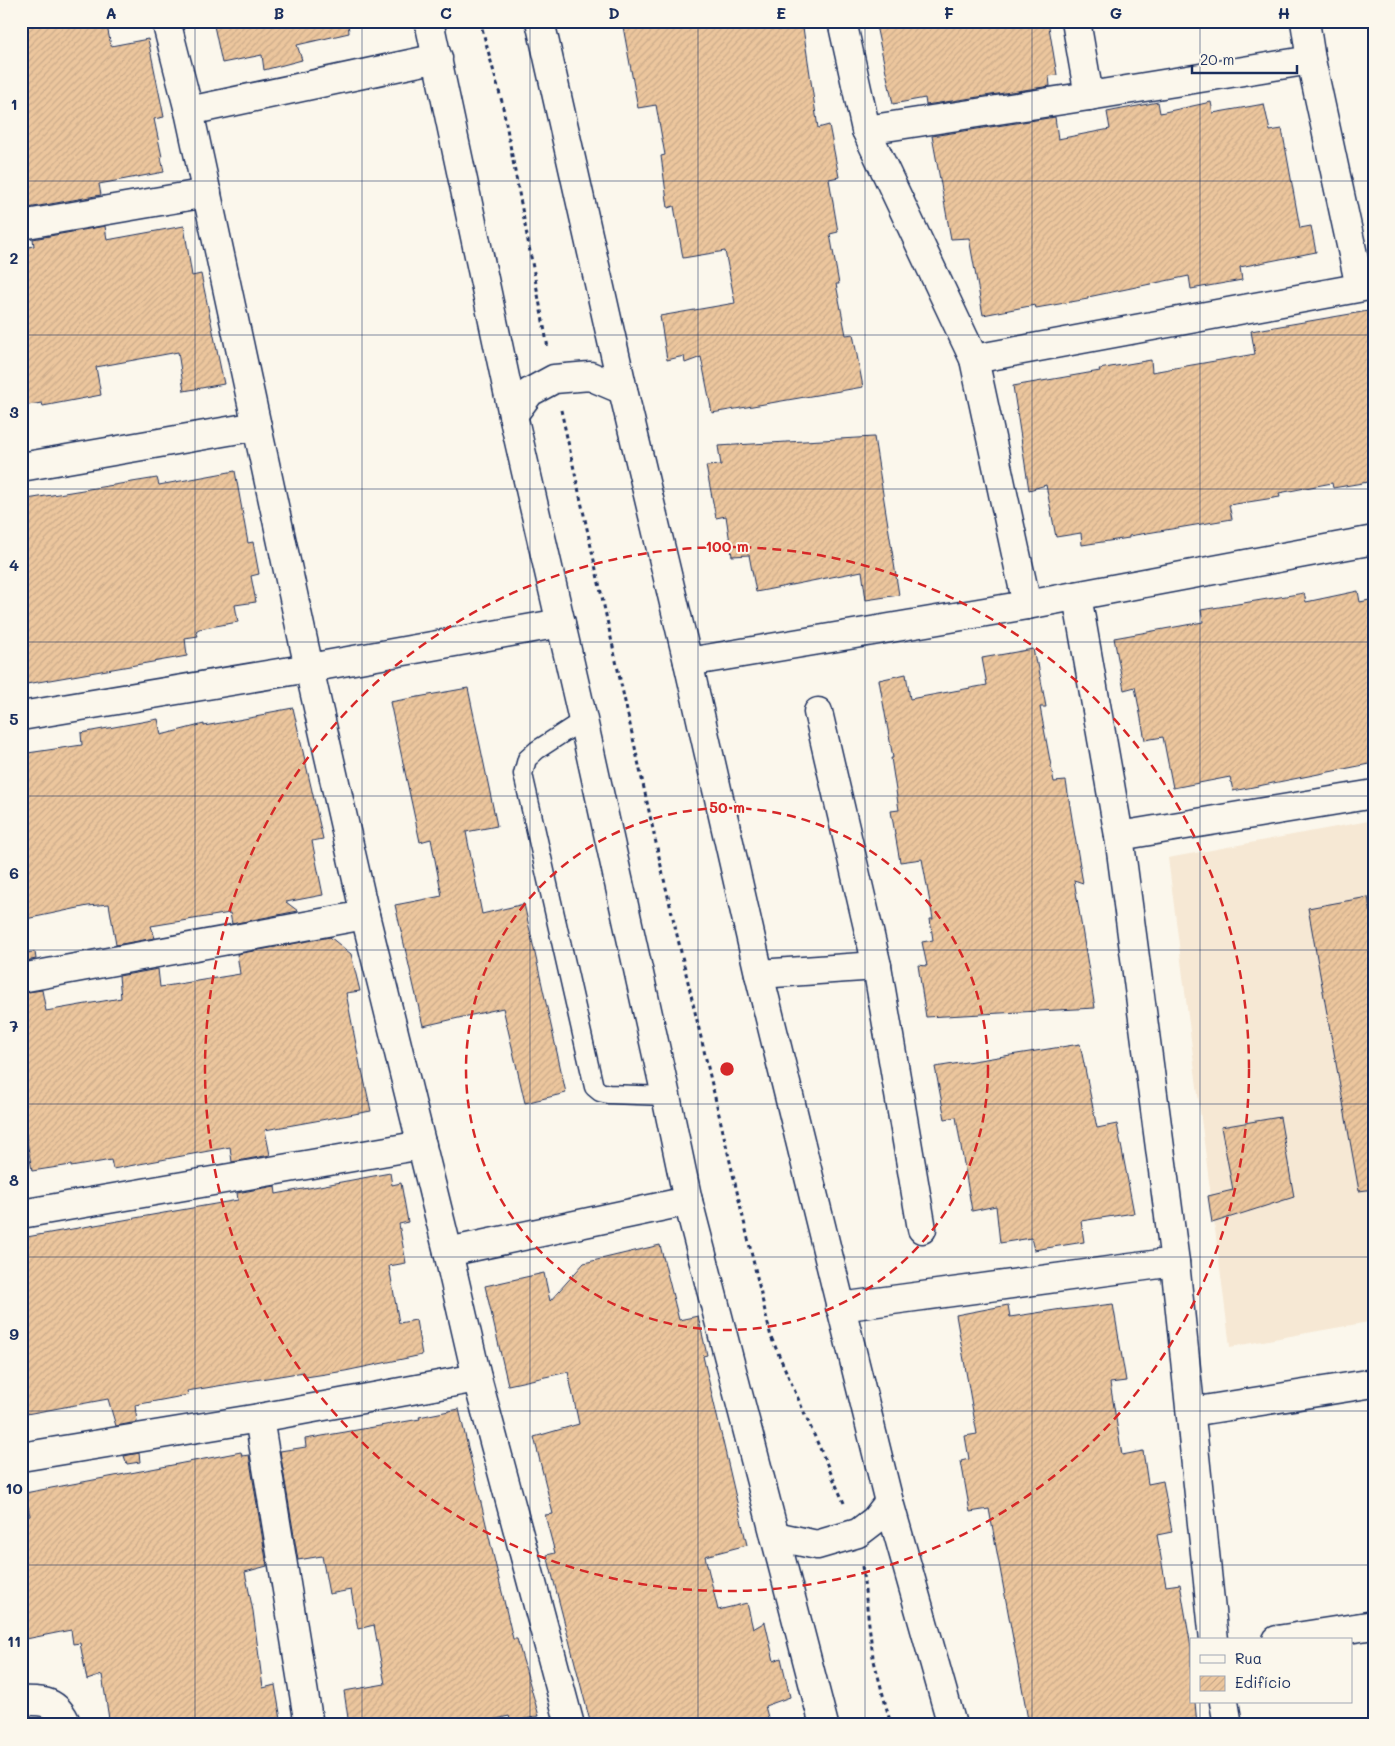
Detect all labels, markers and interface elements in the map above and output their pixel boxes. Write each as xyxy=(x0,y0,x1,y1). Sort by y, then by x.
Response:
text: A xyxy=(105,2,117,23)
text: B xyxy=(274,2,284,23)
text: C xyxy=(440,2,452,23)
text: D xyxy=(608,2,620,23)
text: E xyxy=(776,2,786,23)
text: F xyxy=(944,2,954,23)
text: G xyxy=(1110,2,1122,23)
text: H xyxy=(1278,2,1290,23)
scale bar xyxy=(1192,42,1298,74)
text: 20 m xyxy=(1200,49,1234,69)
text: 1 xyxy=(10,93,18,114)
text: 2 xyxy=(10,247,19,268)
text: 3 xyxy=(9,401,19,422)
text: 100 m xyxy=(705,536,749,556)
text: 4 xyxy=(9,554,19,575)
text: 5 xyxy=(9,708,19,729)
text: 50 m xyxy=(709,797,745,817)
text: 6 xyxy=(9,862,19,883)
text: 7 xyxy=(10,1015,19,1036)
centre of rings xyxy=(718,1060,736,1078)
text: 8 xyxy=(9,1169,19,1190)
text: 9 xyxy=(9,1323,19,1344)
text: 10 xyxy=(5,1477,23,1498)
text: 11 xyxy=(7,1630,21,1651)
legend xyxy=(1190,1638,1352,1704)
text: Rua xyxy=(1235,1648,1262,1668)
text: Edifício xyxy=(1235,1672,1291,1692)

